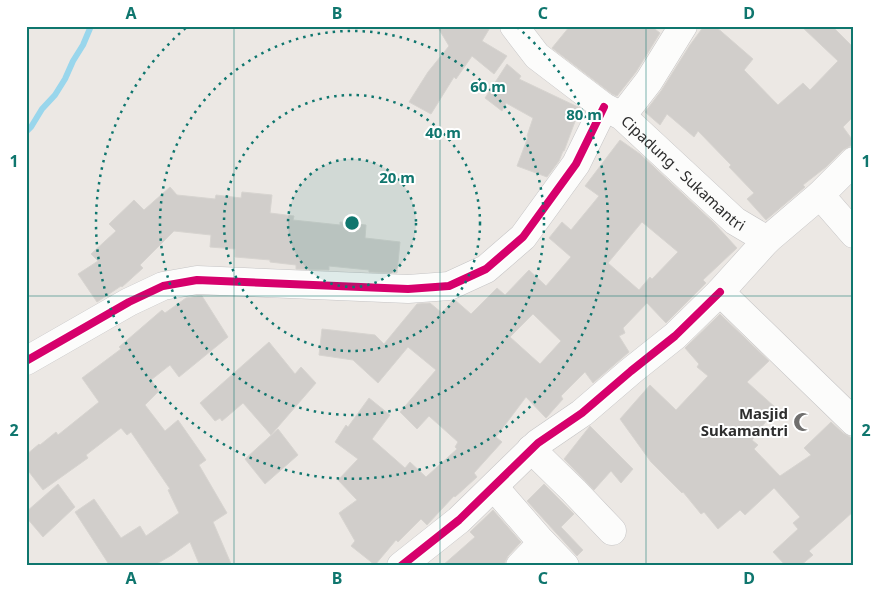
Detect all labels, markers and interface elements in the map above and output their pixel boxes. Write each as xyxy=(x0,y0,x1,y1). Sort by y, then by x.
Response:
text: A xyxy=(125,2,137,24)
text: B xyxy=(332,2,342,24)
text: C xyxy=(538,2,548,24)
text: D xyxy=(743,2,755,24)
text: 60 m xyxy=(470,76,506,96)
text: 80 m xyxy=(566,104,602,124)
street label: Cipadung - Sukamantri xyxy=(617,111,749,235)
text: 40 m xyxy=(425,122,461,142)
text: 1 xyxy=(9,150,19,172)
text: 1 xyxy=(861,150,871,172)
text: 20 m xyxy=(379,167,415,187)
centre of rings xyxy=(343,214,361,232)
place label: Masjid Sukamantri xyxy=(701,403,788,440)
mosque icon: Masjid Sukamantri xyxy=(792,411,814,433)
text: 2 xyxy=(9,419,19,441)
text: 2 xyxy=(861,419,871,441)
text: A xyxy=(125,567,137,589)
text: B xyxy=(332,567,342,589)
text: C xyxy=(538,567,548,589)
text: D xyxy=(743,567,755,589)

